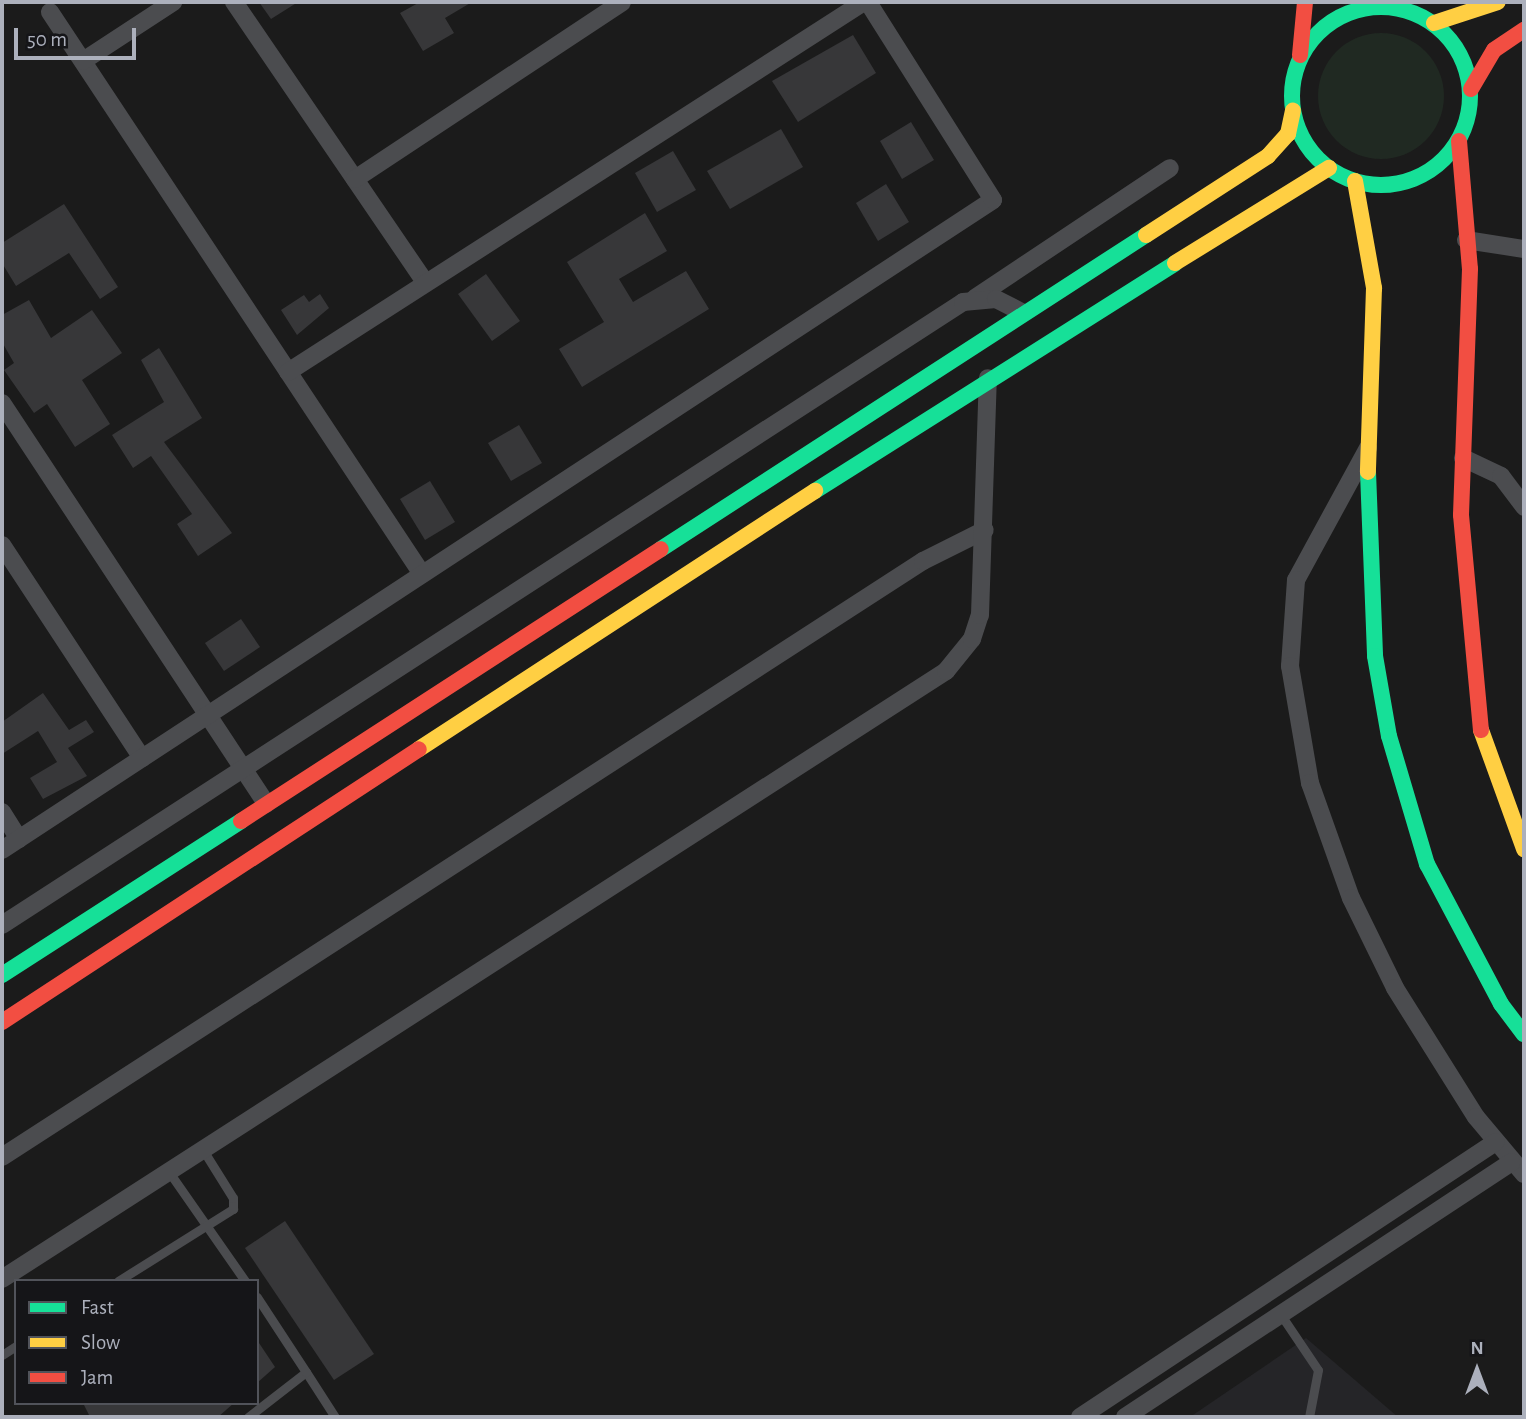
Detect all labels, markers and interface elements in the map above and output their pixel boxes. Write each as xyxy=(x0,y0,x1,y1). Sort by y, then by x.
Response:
scale bar xyxy=(18,14,140,58)
text: 50 m xyxy=(27,29,67,50)
legend xyxy=(14,1279,259,1405)
text: Fast xyxy=(81,1297,114,1318)
text: Slow xyxy=(81,1332,120,1353)
north arrow xyxy=(1442,1335,1512,1405)
text: N xyxy=(1470,1339,1484,1358)
text: Jam xyxy=(81,1367,113,1388)

